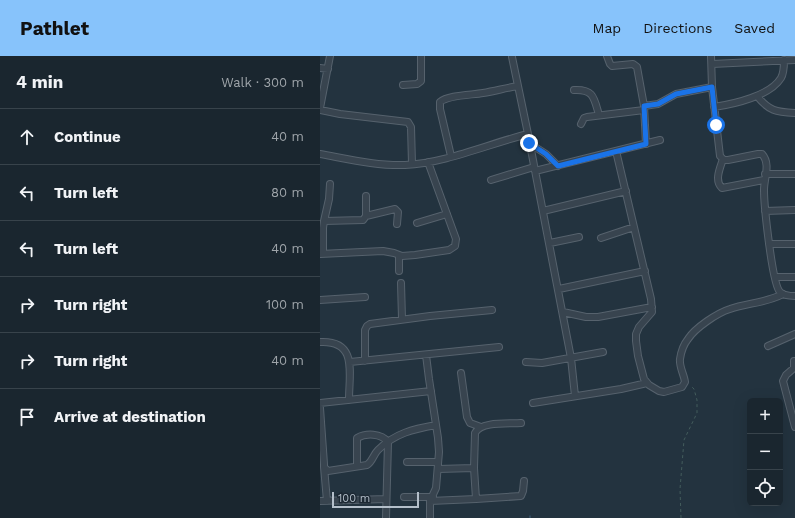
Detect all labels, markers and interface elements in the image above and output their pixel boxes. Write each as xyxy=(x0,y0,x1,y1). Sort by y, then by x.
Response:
text: Pathlet xyxy=(20,17,89,40)
text: Map xyxy=(593,20,621,36)
text: Directions xyxy=(643,20,712,36)
text: Saved xyxy=(734,20,775,36)
text: 4 min xyxy=(16,72,63,92)
text: Walk · 300 m xyxy=(221,75,304,90)
route start xyxy=(707,116,725,134)
icon: ahead xyxy=(16,126,38,148)
text: Continue xyxy=(54,128,121,146)
text: 40 m xyxy=(271,129,304,144)
route end xyxy=(520,134,538,152)
icon: left xyxy=(16,182,38,204)
text: Turn left xyxy=(54,184,118,202)
text: 80 m xyxy=(271,185,304,200)
icon: left xyxy=(16,238,38,260)
text: Turn left xyxy=(54,240,118,258)
text: 40 m xyxy=(271,241,304,256)
icon: right xyxy=(16,294,38,316)
text: Turn right xyxy=(54,296,127,314)
text: 100 m xyxy=(266,297,304,312)
icon: right xyxy=(16,350,38,372)
text: Turn right xyxy=(54,352,127,370)
text: 40 m xyxy=(271,353,304,368)
map controls xyxy=(747,398,783,506)
button: + xyxy=(747,398,783,434)
icon: arrive xyxy=(16,406,38,428)
text: Arrive at destination xyxy=(54,408,206,426)
button: − xyxy=(747,434,783,470)
button: locate xyxy=(747,470,783,506)
scale bar xyxy=(332,490,419,509)
text: 100 m xyxy=(338,492,370,505)

